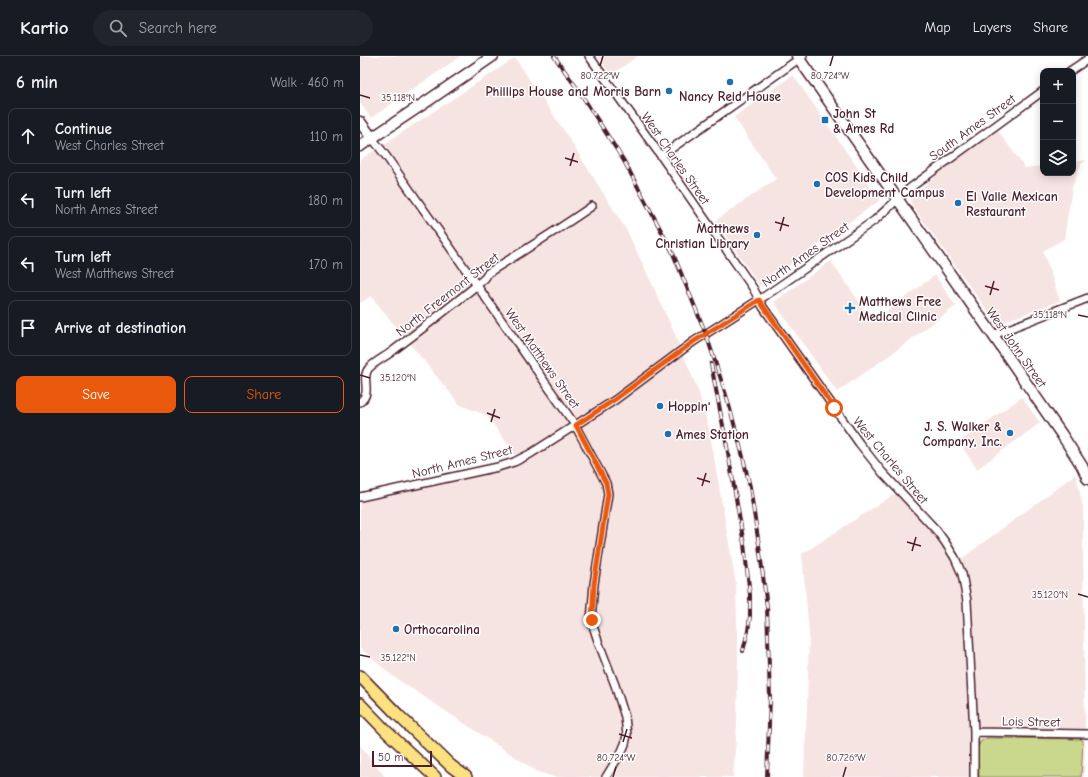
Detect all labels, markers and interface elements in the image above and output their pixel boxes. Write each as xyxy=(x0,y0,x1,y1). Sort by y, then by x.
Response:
search box xyxy=(93,10,373,46)
text: Kartio xyxy=(20,17,69,39)
icon: search xyxy=(107,17,129,39)
text: Search here xyxy=(139,19,217,37)
text: Map xyxy=(924,19,951,36)
text: Layers xyxy=(973,19,1011,36)
text: Share xyxy=(1033,19,1068,36)
map controls xyxy=(1040,68,1076,176)
button: + xyxy=(1040,68,1076,104)
text: 80.722°W xyxy=(580,70,620,82)
text: 80.724°W xyxy=(811,70,850,82)
text: 6 min xyxy=(16,73,58,92)
text: Walk · 460 m xyxy=(270,75,344,90)
marker: Nancy Reid House xyxy=(725,77,735,87)
place label: Phillips House and Morris Barn xyxy=(485,84,661,99)
marker: Phillips House and Morris Barn xyxy=(664,86,674,96)
place label: Nancy Reid House xyxy=(679,89,782,104)
street label: South Ames Street xyxy=(926,90,1019,164)
text: 35.118°N xyxy=(381,92,415,104)
button: − xyxy=(1040,104,1076,140)
place label: John St & Ames Rd xyxy=(833,106,894,136)
street label: West Charles Street xyxy=(638,109,714,208)
marker: John St & Ames Rd xyxy=(820,115,830,125)
text: Continue xyxy=(55,120,112,138)
icon: ahead xyxy=(17,125,39,147)
text: 110 m xyxy=(310,129,343,144)
text: West Charles Street xyxy=(55,138,164,153)
button: layers xyxy=(1040,140,1076,176)
place label: COS Kids Child Development Campus xyxy=(825,170,945,200)
marker: COS Kids Child Development Campus xyxy=(812,179,822,189)
text: Turn left xyxy=(55,184,111,202)
icon: left xyxy=(17,189,39,211)
place label: El Valle Mexican Restaurant xyxy=(966,189,1058,219)
text: 180 m xyxy=(308,193,343,208)
marker: El Valle Mexican Restaurant xyxy=(953,198,963,208)
text: North Ames Street xyxy=(55,202,158,217)
street label: North Ames Street xyxy=(759,218,853,290)
place label: Matthews Christian Library xyxy=(655,221,749,251)
marker: Matthews Christian Library xyxy=(752,230,762,240)
text: Turn left xyxy=(55,248,111,266)
street label: North Freemont Street xyxy=(393,249,503,339)
icon: left xyxy=(17,253,39,275)
text: 170 m xyxy=(309,257,343,272)
text: West Matthews Street xyxy=(55,266,174,281)
place label: Matthews Free Medical Clinic xyxy=(859,294,942,324)
marker: Matthews Free Medical Clinic xyxy=(844,302,856,314)
street label: West John Street xyxy=(983,304,1050,391)
street label: West Matthews Street xyxy=(502,305,584,412)
text: 35.118°N xyxy=(1033,309,1067,321)
icon: arrive xyxy=(17,317,39,339)
text: Arrive at destination xyxy=(55,319,186,337)
text: 35.120°N xyxy=(380,372,416,384)
button: Save xyxy=(16,376,176,413)
button: Share xyxy=(184,376,344,413)
place label: Hoppin' xyxy=(668,399,711,414)
route start xyxy=(825,399,843,417)
marker: Hoppin' xyxy=(655,401,665,411)
street label: West Charles Street xyxy=(850,414,932,508)
place label: J. S. Walker & Company, Inc. xyxy=(923,419,1002,449)
place label: Ames Station xyxy=(676,427,749,442)
marker: J. S. Walker & Company, Inc. xyxy=(1005,428,1015,438)
marker: Ames Station xyxy=(663,429,673,439)
street label: North Ames Street xyxy=(410,441,515,481)
text: 35.120°N xyxy=(1032,589,1068,601)
route end xyxy=(583,611,601,629)
place label: Orthocarolina xyxy=(404,622,480,637)
marker: Orthocarolina xyxy=(391,624,401,634)
text: 35.122°N xyxy=(380,652,416,664)
street label: Lois Street xyxy=(1002,713,1062,730)
scale bar xyxy=(372,749,432,768)
text: 50 m xyxy=(378,751,403,764)
text: 80.724°W xyxy=(597,752,636,764)
text: 80.726°W xyxy=(826,752,866,764)

